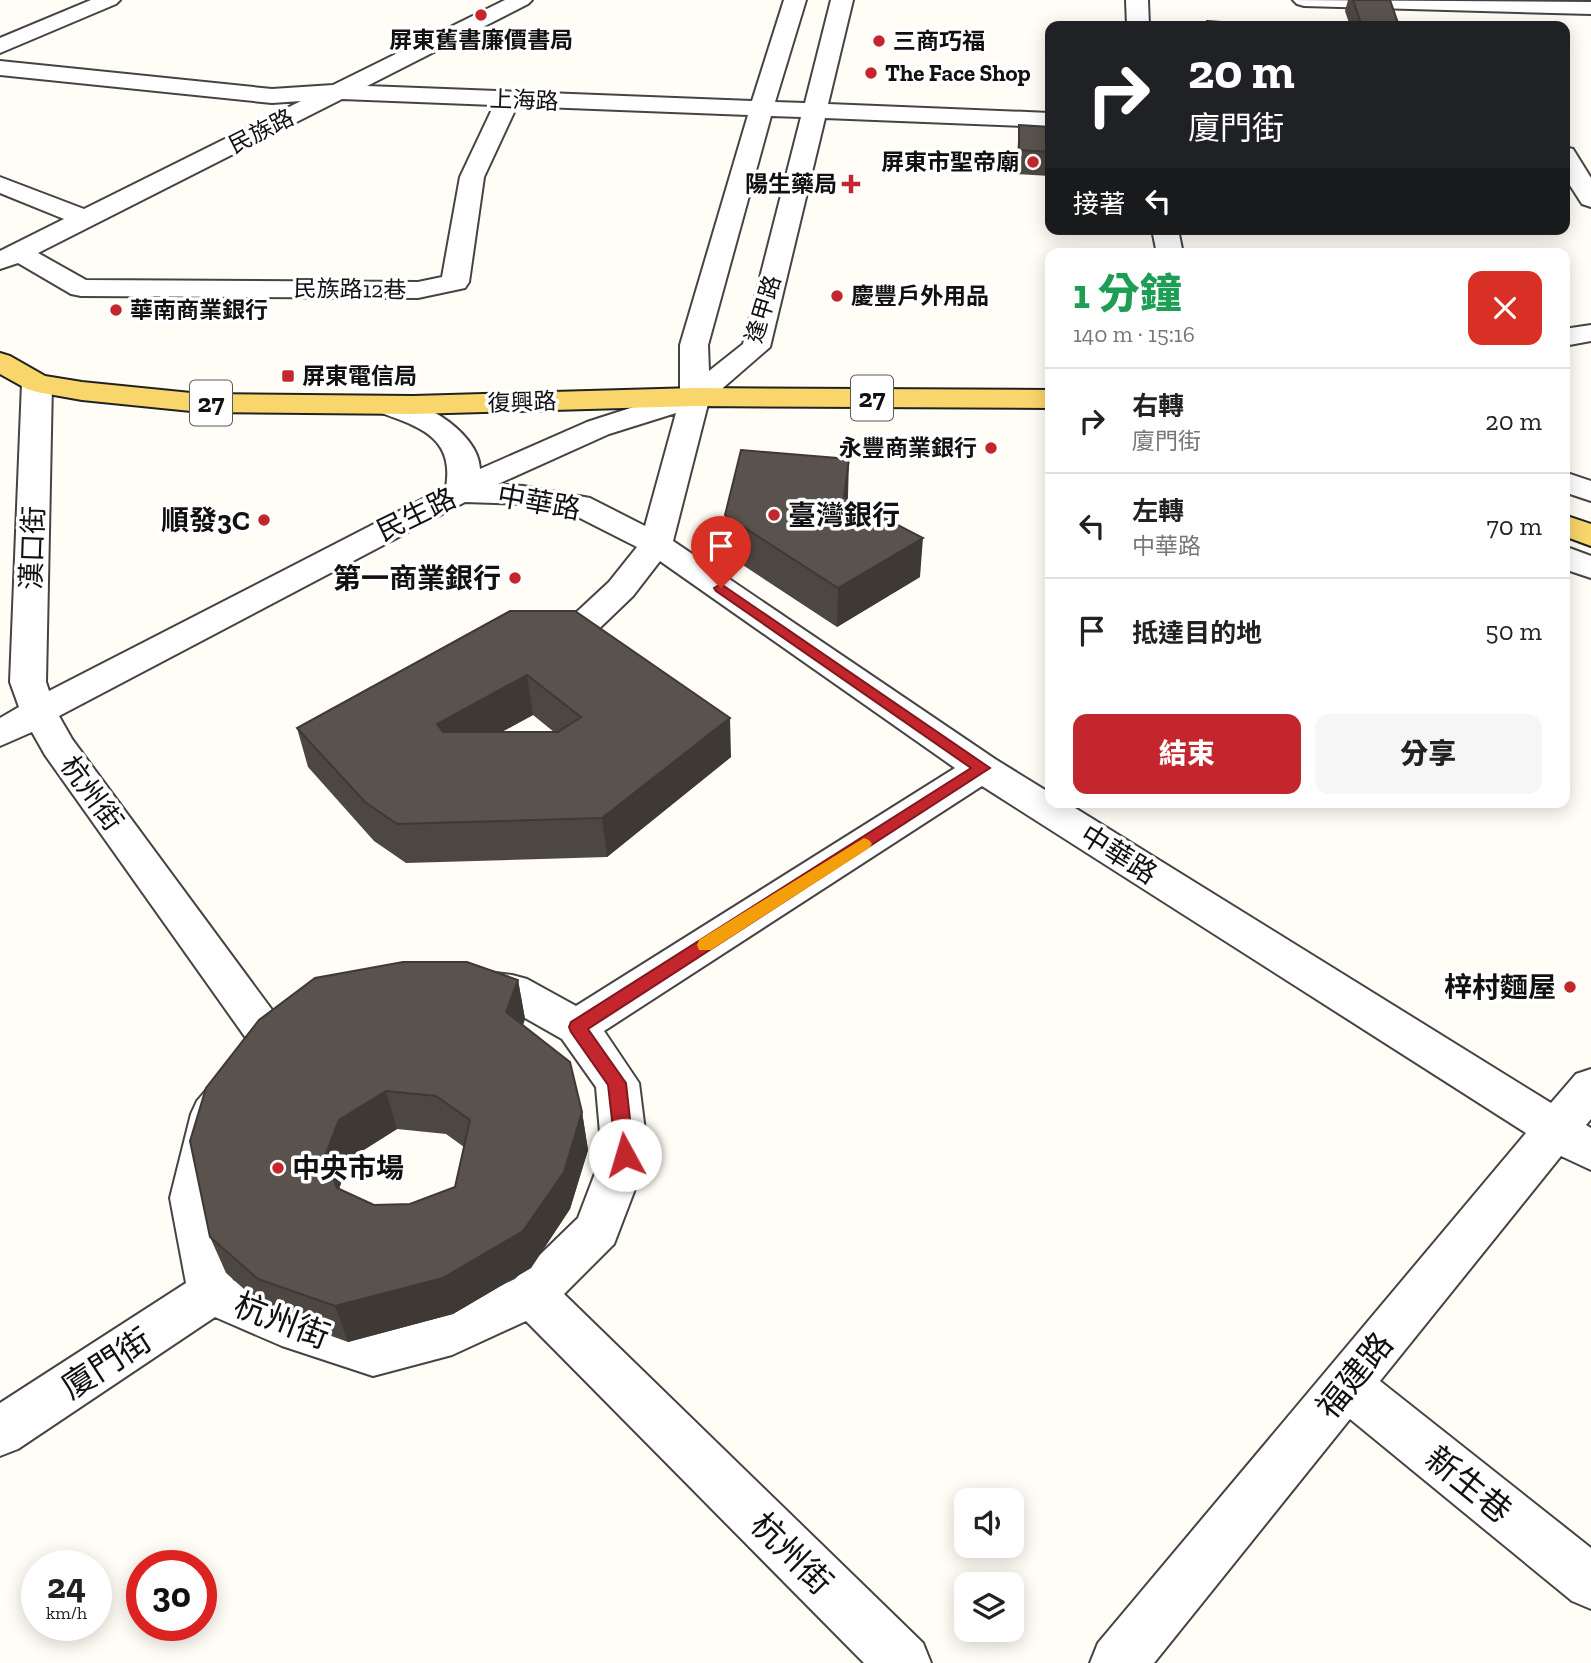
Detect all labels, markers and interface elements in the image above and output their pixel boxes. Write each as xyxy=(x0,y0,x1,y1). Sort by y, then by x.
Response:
marker: 屏東舊書廉價書局 xyxy=(473,7,489,23)
place label: 屏東舊書廉價書局 xyxy=(389,26,573,54)
place label: 三商巧福 xyxy=(893,27,985,55)
marker: 三商巧福 xyxy=(871,33,887,49)
text: 20 m xyxy=(1188,42,1295,101)
icon: right xyxy=(1073,49,1164,140)
place label: The Face Shop xyxy=(885,59,1031,87)
marker: The Face Shop xyxy=(863,65,879,81)
street label: 上海路 xyxy=(489,85,559,115)
street label: 民族路 xyxy=(224,103,298,159)
text: 廈門街 xyxy=(1188,109,1284,147)
place label: 屏東市聖帝廟 xyxy=(881,148,1019,176)
marker: 屏東市聖帝廟 xyxy=(1025,154,1041,170)
place label: 陽生藥局 xyxy=(745,170,837,198)
marker: 陽生藥局 xyxy=(843,176,859,192)
icon: left xyxy=(1139,182,1177,220)
text: 接著 xyxy=(1073,188,1125,220)
text: 1 分鐘 xyxy=(1073,268,1182,319)
button: close xyxy=(1468,271,1542,345)
street label: 逢甲路 xyxy=(740,272,786,346)
street label: 民族路12巷 xyxy=(293,274,407,304)
place label: 慶豐戶外用品 xyxy=(851,282,989,310)
marker: 慶豐戶外用品 xyxy=(829,288,845,304)
place label: 華南商業銀行 xyxy=(130,296,268,324)
marker: 華南商業銀行 xyxy=(108,302,124,318)
text: 140 m · 15:16 xyxy=(1073,320,1195,348)
place label: 屏東電信局 xyxy=(302,362,417,390)
marker: 屏東電信局 xyxy=(280,368,296,384)
road number: 27 xyxy=(851,376,893,420)
road number: 27 xyxy=(190,380,232,426)
street label: 復興路 xyxy=(487,387,557,417)
text: 右轉 xyxy=(1132,390,1184,422)
icon: right xyxy=(1073,402,1111,440)
text: 20 m xyxy=(1485,405,1542,437)
text: 廈門街 xyxy=(1132,427,1201,455)
place label: 永豐商業銀行 xyxy=(839,434,977,462)
marker: 永豐商業銀行 xyxy=(983,440,999,456)
street label: 中華路 xyxy=(495,479,583,526)
street label: 民生路 xyxy=(371,481,461,548)
text: 左轉 xyxy=(1132,495,1184,527)
place label: 臺灣銀行 xyxy=(788,499,900,532)
place label: 順發3C xyxy=(161,504,250,537)
street label: 漢口街 xyxy=(15,505,50,591)
marker: 臺灣銀行 xyxy=(766,507,782,523)
icon: left xyxy=(1073,507,1111,545)
text: 70 m xyxy=(1486,510,1542,542)
marker: 順發3C xyxy=(256,512,272,528)
pin xyxy=(691,516,751,588)
icon: arrive xyxy=(702,527,740,565)
text: 中華路 xyxy=(1132,532,1201,560)
place label: 第一商業銀行 xyxy=(333,562,501,595)
marker: 第一商業銀行 xyxy=(507,570,523,586)
icon: arrive xyxy=(1073,612,1111,650)
text: 50 m xyxy=(1485,615,1542,647)
text: 抵達目的地 xyxy=(1132,617,1262,649)
button: 結束 xyxy=(1073,714,1301,794)
button: 分享 xyxy=(1315,714,1542,794)
street label: 杭州街 xyxy=(54,750,130,837)
street label: 中華路 xyxy=(1074,818,1163,891)
place label: 梓村麵屋 xyxy=(1444,971,1556,1004)
marker: 梓村麵屋 xyxy=(1562,979,1578,995)
position arrow xyxy=(588,1118,662,1192)
place label: 中央市場 xyxy=(292,1152,404,1185)
marker: 中央市場 xyxy=(270,1160,286,1176)
street label: 杭州街 xyxy=(229,1285,335,1356)
street label: 廈門街 xyxy=(54,1320,158,1407)
street label: 福建路 xyxy=(1308,1325,1401,1426)
street label: 新生巷 xyxy=(1418,1438,1519,1531)
map controls xyxy=(954,1488,1024,1642)
button: sound xyxy=(954,1488,1024,1558)
street label: 杭州街 xyxy=(743,1505,840,1602)
speed limit sign: 30 xyxy=(126,1550,217,1641)
text: 24 xyxy=(47,1565,86,1607)
button: layers xyxy=(954,1572,1024,1642)
text: km/h xyxy=(46,1602,87,1624)

